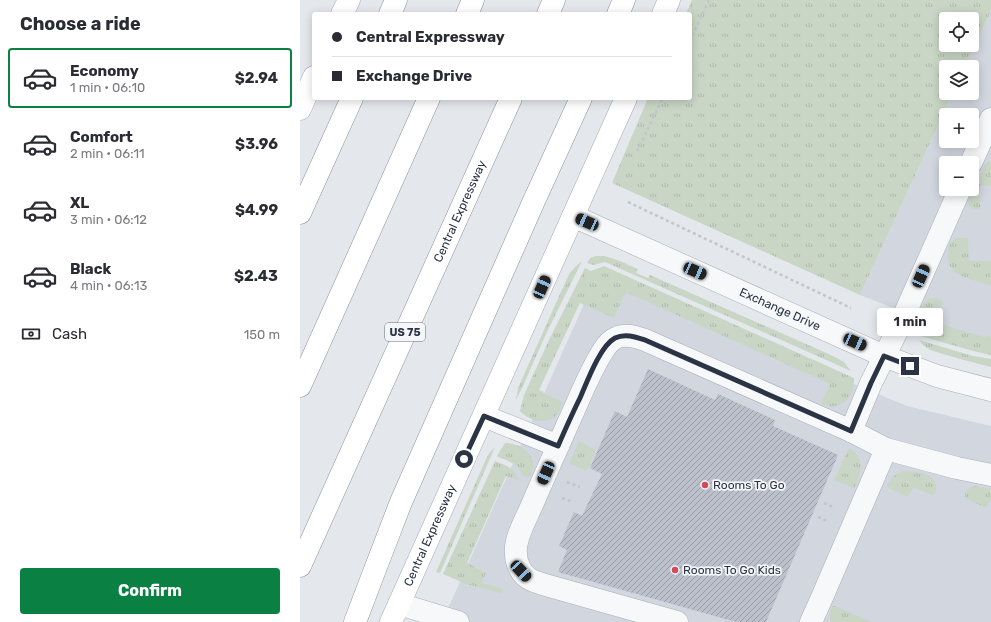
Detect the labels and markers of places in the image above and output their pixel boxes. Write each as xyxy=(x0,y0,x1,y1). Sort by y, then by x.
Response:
place label: Rooms To Go xyxy=(713,478,785,492)
marker: Rooms To Go xyxy=(700,480,710,490)
place label: Rooms To Go Kids xyxy=(683,563,781,577)
marker: Rooms To Go Kids xyxy=(670,565,680,575)

